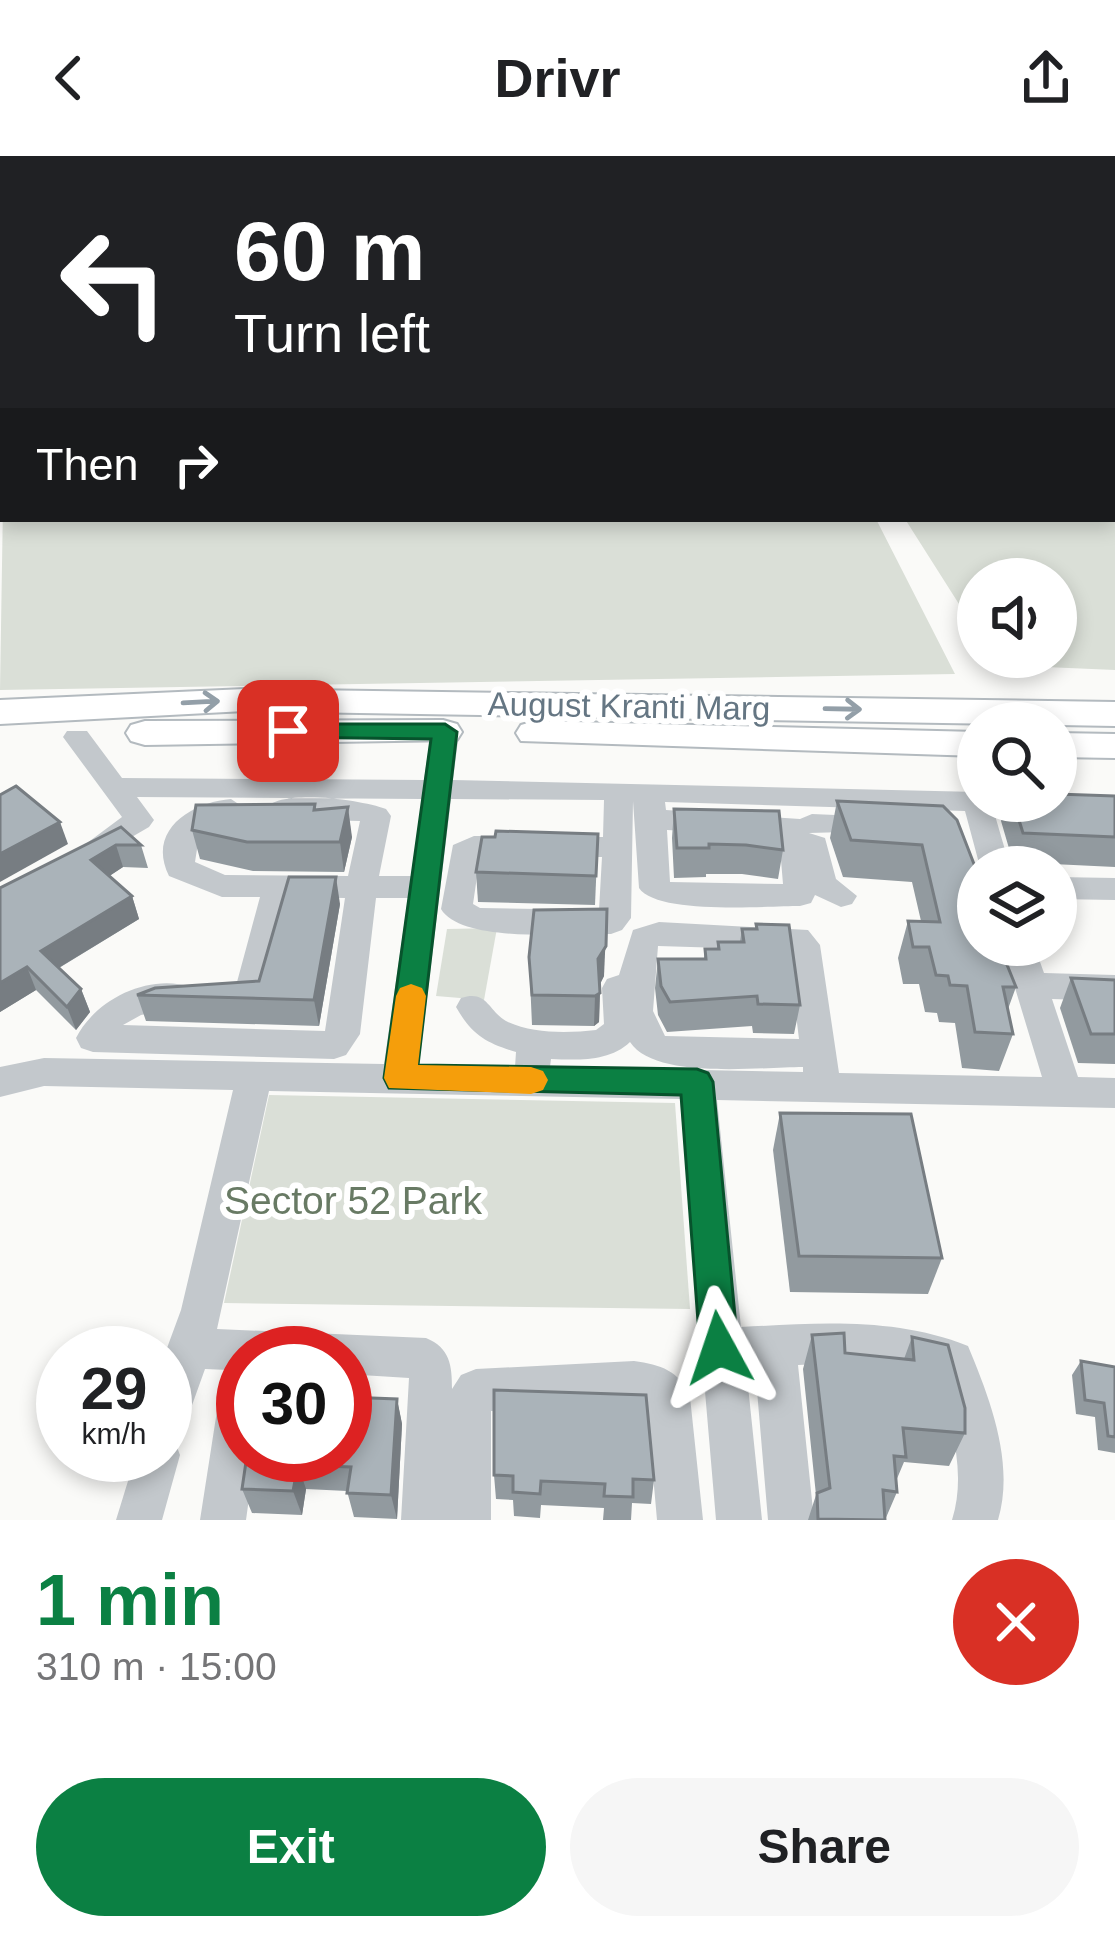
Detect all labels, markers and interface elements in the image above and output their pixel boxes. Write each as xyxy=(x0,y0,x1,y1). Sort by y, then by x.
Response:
icon: back xyxy=(36,45,102,111)
icon: share xyxy=(1013,45,1079,111)
text: Drivr xyxy=(494,48,621,108)
icon: left xyxy=(36,204,192,360)
text: 60 m xyxy=(234,204,425,298)
text: Turn left xyxy=(234,303,430,363)
icon: right xyxy=(163,432,229,498)
text: Then xyxy=(36,439,139,490)
map controls xyxy=(957,558,1077,966)
button: sound xyxy=(957,558,1077,678)
pin xyxy=(237,680,339,782)
street label: August Kranti Marg xyxy=(487,685,771,727)
one-way arrow xyxy=(181,691,220,714)
icon: arrive xyxy=(255,698,321,764)
one-way arrow xyxy=(823,698,862,720)
button: search xyxy=(957,702,1077,822)
button: layers xyxy=(957,846,1077,966)
park label: Sector 52 Park xyxy=(224,1179,482,1222)
position arrow xyxy=(656,1285,782,1411)
speed limit sign: 30 xyxy=(216,1326,372,1482)
text: 29 xyxy=(81,1355,147,1422)
text: km/h xyxy=(81,1417,147,1450)
button: close xyxy=(953,1559,1079,1685)
text: 1 min xyxy=(36,1560,224,1640)
text: 310 m · 15:00 xyxy=(36,1645,277,1688)
button: Exit xyxy=(36,1778,546,1916)
button: Share xyxy=(570,1778,1079,1916)

